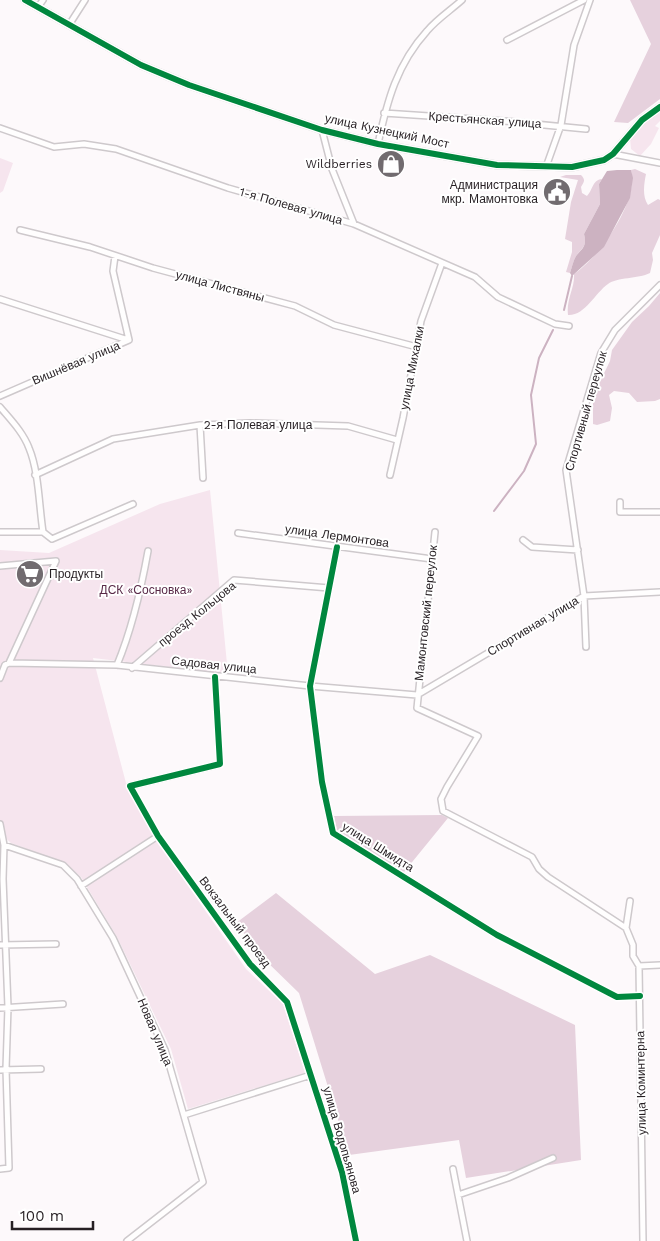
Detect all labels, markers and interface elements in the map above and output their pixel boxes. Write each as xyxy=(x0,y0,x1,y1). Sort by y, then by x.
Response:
street label: Крестьянская улица xyxy=(428,109,542,131)
street label: улица Кузнецкий Мост xyxy=(324,111,451,151)
shop icon: Wildberries xyxy=(376,149,406,179)
place label: Wildberries xyxy=(305,157,372,171)
public building icon: Администрация мкр. Мамонтовка xyxy=(542,177,572,207)
place label: Администрация мкр. Мамонтовка xyxy=(442,178,538,206)
street label: 1-я Полевая улица xyxy=(238,185,344,228)
street label: улица Листвяны xyxy=(174,267,266,305)
street label: улица Михалки xyxy=(397,325,427,411)
street label: Вишнёвая улица xyxy=(30,338,122,388)
street label: Спортивный переулок xyxy=(562,349,610,473)
street label: 2-я Полевая улица xyxy=(204,418,313,432)
street label: улица Лермонтова xyxy=(284,522,390,550)
street label: Мамонтовский переулок xyxy=(412,544,440,682)
supermarket icon: Продукты xyxy=(15,559,45,589)
place label: Продукты xyxy=(49,567,103,581)
street label: проезд Кольцова xyxy=(155,578,239,650)
park label: ДСК «Сосновка» xyxy=(100,583,193,597)
street label: Спортивная улица xyxy=(485,593,581,659)
street label: Садовая улица xyxy=(171,654,258,676)
street label: улица Шмидта xyxy=(339,819,417,875)
street label: Вокзальный проезд xyxy=(196,874,274,970)
street label: Новая улица xyxy=(135,996,176,1068)
street label: улица Коминтерна xyxy=(633,1030,649,1135)
street label: улица Водопьянова xyxy=(320,1085,364,1195)
scale bar xyxy=(12,1198,94,1230)
text: 100 m xyxy=(20,1207,64,1225)

